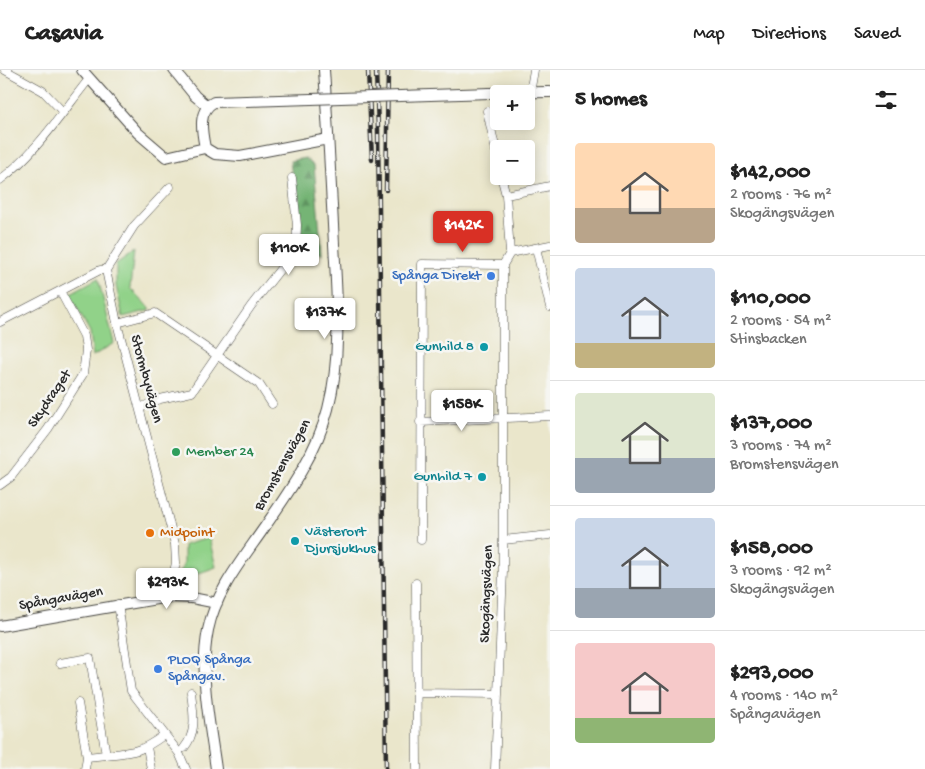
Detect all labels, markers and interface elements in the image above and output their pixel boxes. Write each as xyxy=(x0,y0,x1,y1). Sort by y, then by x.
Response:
text: Casavia xyxy=(25,20,103,49)
text: Map xyxy=(693,24,725,45)
text: Directions xyxy=(753,24,826,45)
text: Saved xyxy=(854,24,900,45)
map controls xyxy=(490,85,535,185)
button: + xyxy=(490,85,535,130)
icon: filters xyxy=(872,86,900,114)
text: 5 homes xyxy=(575,88,647,113)
button: − xyxy=(490,140,535,185)
text: $142,000 xyxy=(730,161,811,186)
icon: home xyxy=(615,163,675,223)
text: 2 rooms · 76 m² xyxy=(730,186,832,205)
text: Skogängsvägen xyxy=(730,205,834,224)
pin: $142K xyxy=(428,210,498,253)
text: $142K xyxy=(444,217,482,236)
pin: $110K xyxy=(254,234,324,276)
text: $110K xyxy=(270,240,308,259)
place label: Spånga Direkt xyxy=(392,267,483,285)
marker: Spånga Direkt xyxy=(485,270,497,282)
text: $110,000 xyxy=(730,287,811,312)
icon: home xyxy=(615,288,675,348)
pin: $137K xyxy=(290,298,360,340)
text: $137K xyxy=(305,304,345,323)
text: 2 rooms · 54 m² xyxy=(730,312,831,331)
text: Stinsbacken xyxy=(730,331,807,350)
street label: Stormbyvägen xyxy=(126,333,166,425)
place label: Gunhild 8 xyxy=(415,338,474,356)
marker: Gunhild 8 xyxy=(478,341,490,353)
street label: Skydraget xyxy=(24,365,77,431)
pin: $158K xyxy=(427,390,497,432)
text: $158K xyxy=(442,396,482,415)
text: $137,000 xyxy=(730,412,812,437)
icon: home xyxy=(615,413,675,473)
street label: Bromstensvägen xyxy=(250,416,316,515)
text: 3 rooms · 74 m² xyxy=(730,437,832,456)
place label: Member 24 xyxy=(186,443,254,461)
marker: Member 24 xyxy=(170,446,182,458)
text: Bromstensvägen xyxy=(730,456,839,475)
place label: Gunhild 7 xyxy=(414,468,473,486)
marker: Gunhild 7 xyxy=(476,471,488,483)
place label: Västerort Djursjukhus xyxy=(304,523,376,558)
place label: Midpoint xyxy=(160,524,216,542)
marker: Midpoint xyxy=(144,527,156,539)
marker: Västerort Djursjukhus xyxy=(289,535,301,547)
text: $158,000 xyxy=(730,537,813,562)
icon: home xyxy=(615,538,675,598)
street label: Skogängsvägen xyxy=(476,545,498,643)
text: 3 rooms · 92 m² xyxy=(730,562,832,581)
pin: $293K xyxy=(132,568,202,610)
text: $293K xyxy=(147,574,187,593)
text: Skogängsvägen xyxy=(730,581,834,600)
street label: Spångavägen xyxy=(18,583,104,615)
place label: PLOQ Spånga Spångav. xyxy=(167,651,252,686)
text: $293,000 xyxy=(730,662,814,687)
marker: PLOQ Spånga Spångav. xyxy=(152,663,164,675)
icon: home xyxy=(615,663,675,723)
text: 4 rooms · 140 m² xyxy=(730,687,838,706)
text: Spångavägen xyxy=(730,706,821,725)

